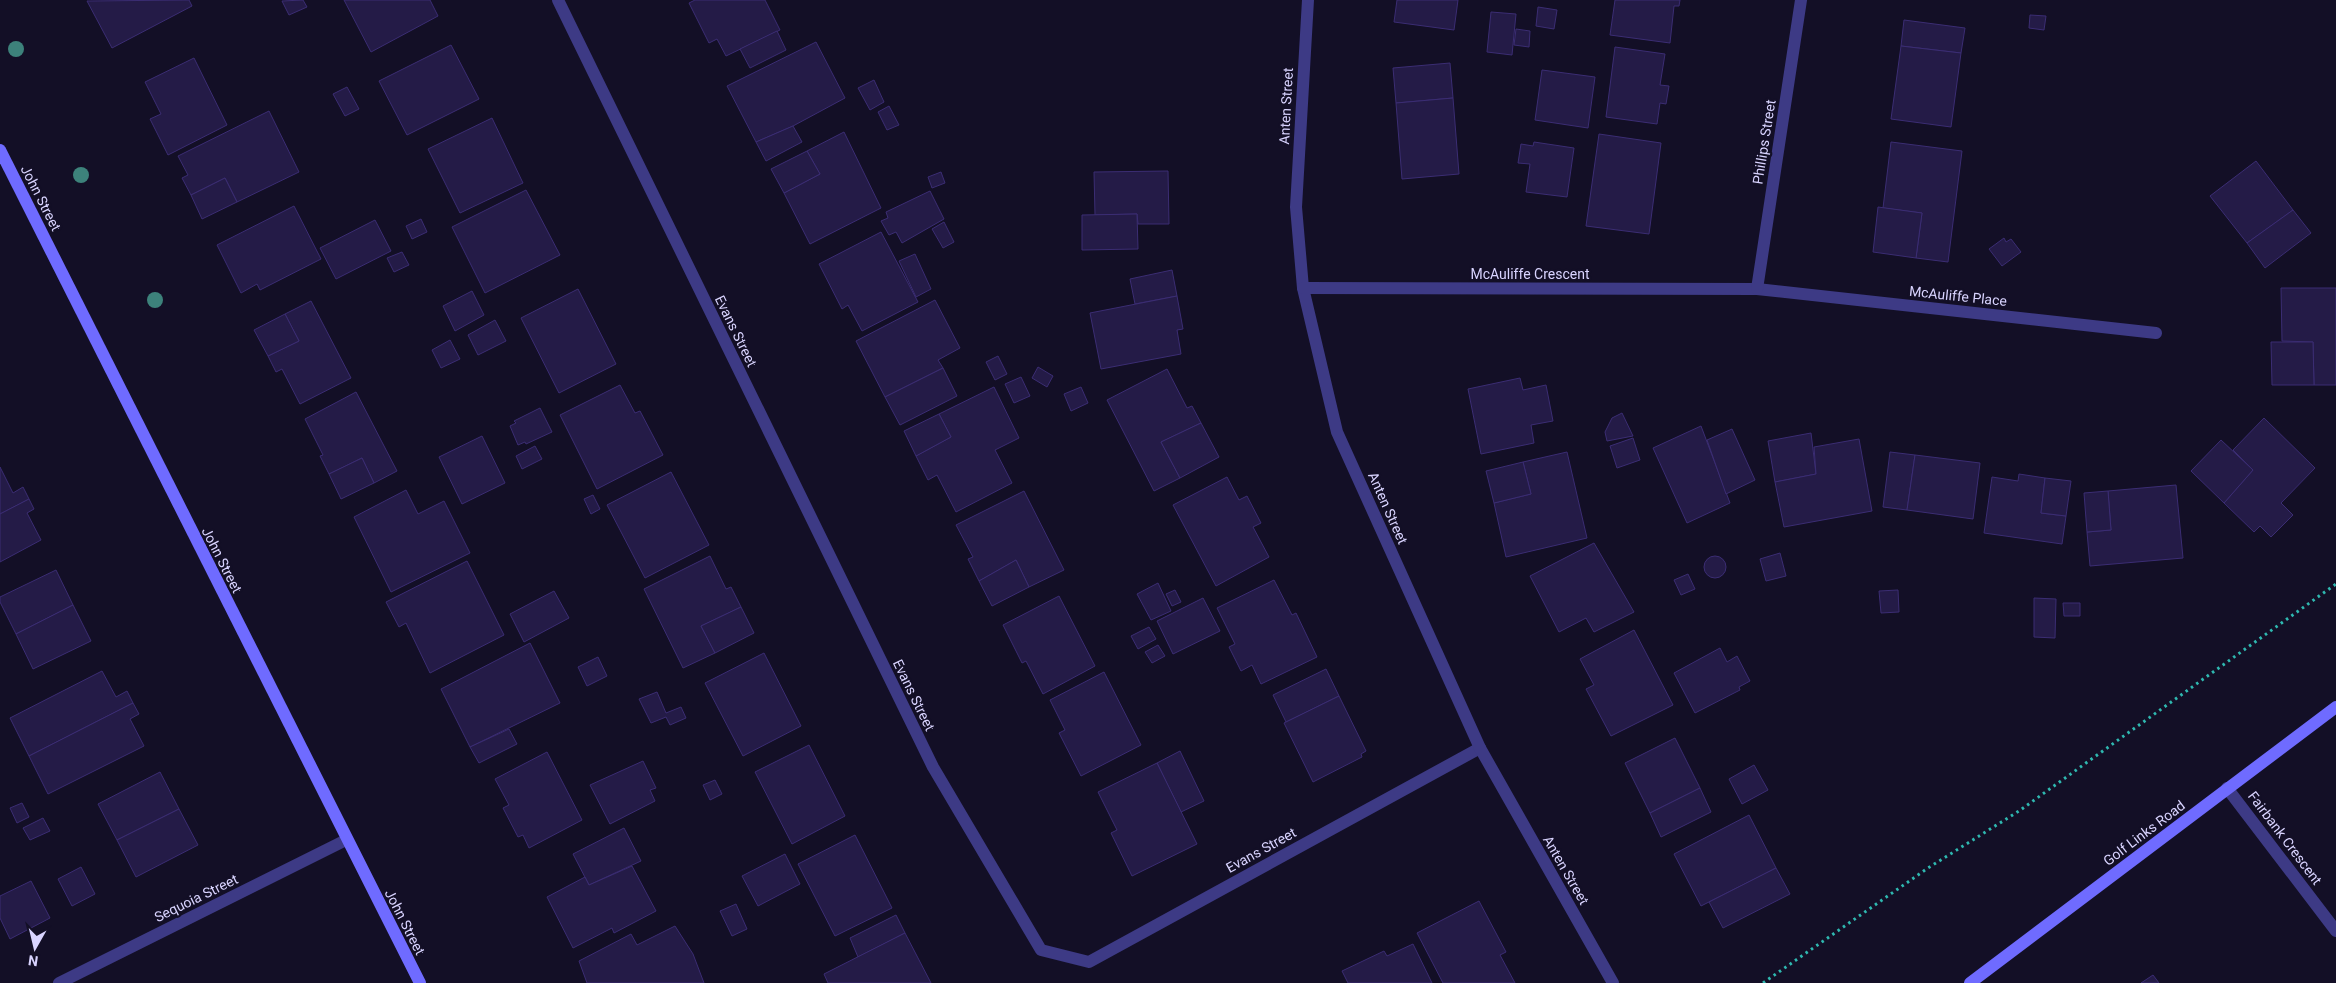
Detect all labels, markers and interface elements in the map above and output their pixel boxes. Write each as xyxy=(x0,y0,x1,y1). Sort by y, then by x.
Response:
street label: Anten Street xyxy=(1276,67,1296,145)
street label: Phillips Street xyxy=(1749,98,1779,186)
street label: John Street xyxy=(18,162,65,234)
street label: McAuliffe Crescent xyxy=(1470,266,1590,282)
street label: McAuliffe Place xyxy=(1908,283,2008,309)
street label: Evans Street xyxy=(712,293,760,370)
street label: Anten Street xyxy=(1365,470,1411,547)
street label: John Street xyxy=(199,524,246,596)
street label: Evans Street xyxy=(890,657,938,734)
street label: Fairbank Crescent xyxy=(2245,788,2325,888)
street label: Golf Links Road xyxy=(2100,797,2188,869)
street label: Evans Street xyxy=(1223,824,1299,876)
street label: Anten Street xyxy=(1540,833,1592,908)
street label: Sequoia Street xyxy=(152,871,241,925)
street label: John Street xyxy=(382,886,429,958)
north arrow xyxy=(10,923,60,973)
text: N xyxy=(27,952,39,969)

